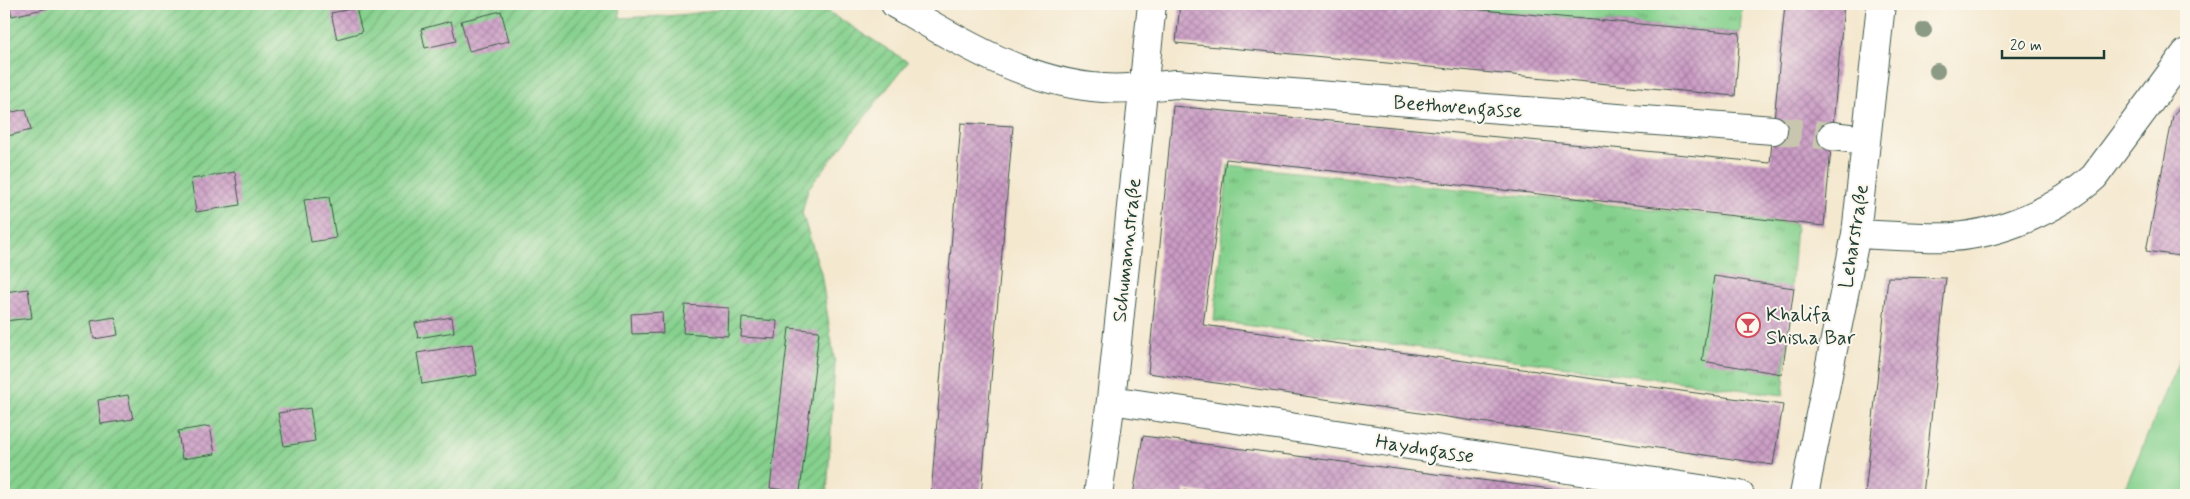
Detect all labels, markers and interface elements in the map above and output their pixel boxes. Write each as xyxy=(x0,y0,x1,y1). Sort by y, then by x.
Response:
scale bar xyxy=(2002,28,2105,60)
text: 20 m xyxy=(2010,36,2042,56)
street label: Beethovengasse xyxy=(1392,90,1523,127)
street label: Schumannstraße xyxy=(1106,176,1149,324)
street label: Leharstraße xyxy=(1833,182,1876,290)
place label: Khalifa Shisha Bar xyxy=(1766,302,1856,352)
bar icon: Khalifa Shisha Bar xyxy=(1735,312,1761,338)
street label: Haydngasse xyxy=(1373,428,1476,473)

